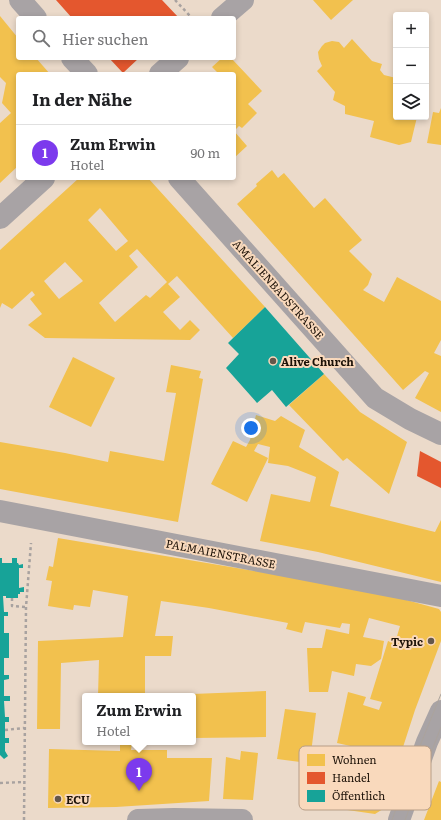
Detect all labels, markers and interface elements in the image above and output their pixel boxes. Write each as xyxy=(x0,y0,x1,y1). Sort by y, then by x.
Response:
map controls xyxy=(393,12,429,120)
button: + xyxy=(393,12,429,48)
search box xyxy=(16,16,236,60)
icon: search xyxy=(30,27,52,49)
text: Hier suchen xyxy=(62,27,148,50)
button: − xyxy=(393,48,429,84)
button: layers xyxy=(393,84,429,120)
text: In der Nähe xyxy=(32,86,132,111)
text: Zum Erwin xyxy=(70,132,156,155)
text: 1 xyxy=(42,143,48,162)
text: 90 m xyxy=(190,143,220,162)
text: Hotel xyxy=(70,155,104,174)
street label: AMALIENBADSTRASSE xyxy=(230,236,328,342)
place label: Alive Church xyxy=(281,353,354,369)
marker: Alive Church xyxy=(268,356,278,366)
your location xyxy=(241,418,261,438)
street label: PALMAIENSTRASSE xyxy=(165,535,277,571)
place label: Typic xyxy=(391,633,423,649)
marker: Typic xyxy=(426,636,436,646)
popup xyxy=(82,693,196,745)
text: Zum Erwin xyxy=(96,698,182,721)
text: Hotel xyxy=(96,721,130,740)
legend xyxy=(299,746,431,810)
text: Wohnen xyxy=(332,751,377,767)
pin: 1 xyxy=(126,758,152,791)
text: Handel xyxy=(332,769,370,785)
text: Öffentlich xyxy=(332,787,385,803)
place label: ECU xyxy=(66,791,90,807)
marker: ECU xyxy=(53,794,63,804)

